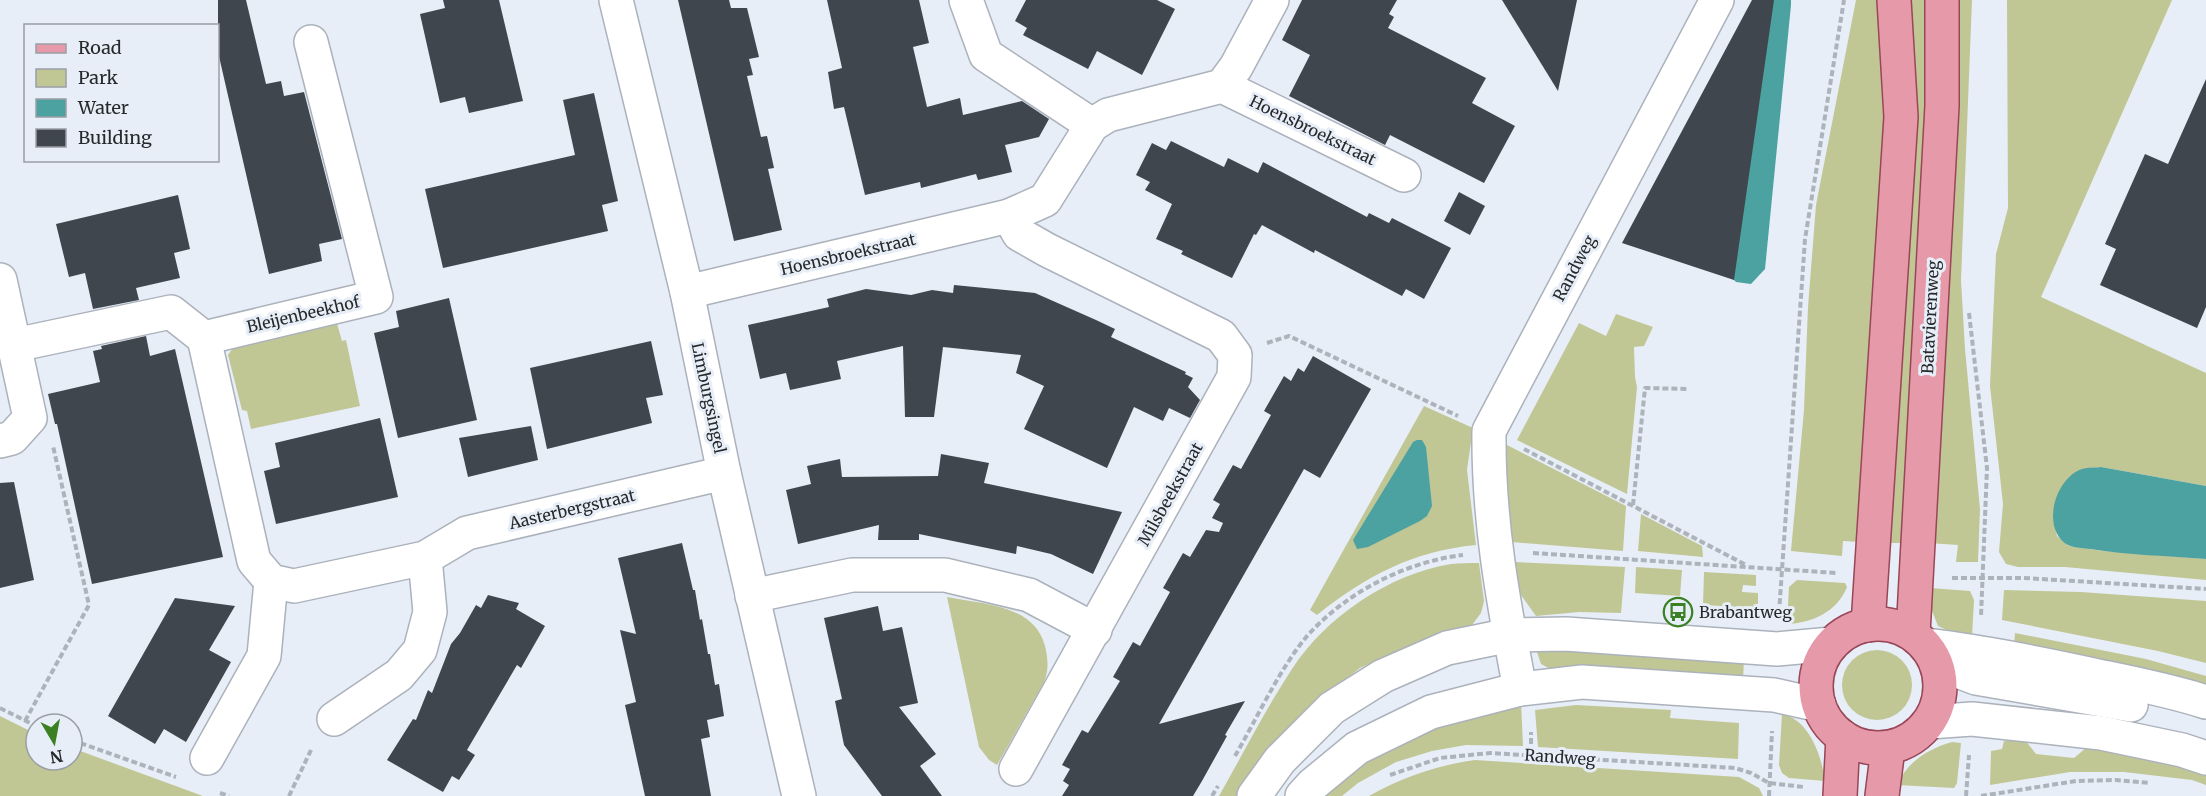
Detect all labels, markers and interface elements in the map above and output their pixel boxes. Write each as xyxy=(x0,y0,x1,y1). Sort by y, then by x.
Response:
legend xyxy=(24,24,219,162)
text: Road xyxy=(78,36,122,59)
text: Park xyxy=(78,66,119,89)
street label: Hoensbroekstraat xyxy=(1247,91,1380,170)
text: Water xyxy=(77,96,129,119)
text: Building xyxy=(78,126,152,149)
street label: Hoensbroekstraat xyxy=(778,229,918,279)
street label: Randweg xyxy=(1548,231,1600,304)
street label: Batavierenweg xyxy=(1917,259,1943,374)
street label: Bleijenbeekhof xyxy=(245,291,362,337)
street label: Limburgsingel xyxy=(687,341,731,455)
street label: Milsbeekstraat xyxy=(1133,438,1207,549)
street label: Aasterbergstraat xyxy=(506,485,638,533)
bus stop icon: Brabantweg xyxy=(1662,596,1694,628)
place label: Brabantweg xyxy=(1699,602,1792,622)
north arrow xyxy=(24,712,84,772)
street label: Randweg xyxy=(1524,745,1597,769)
text: N xyxy=(48,746,65,768)

